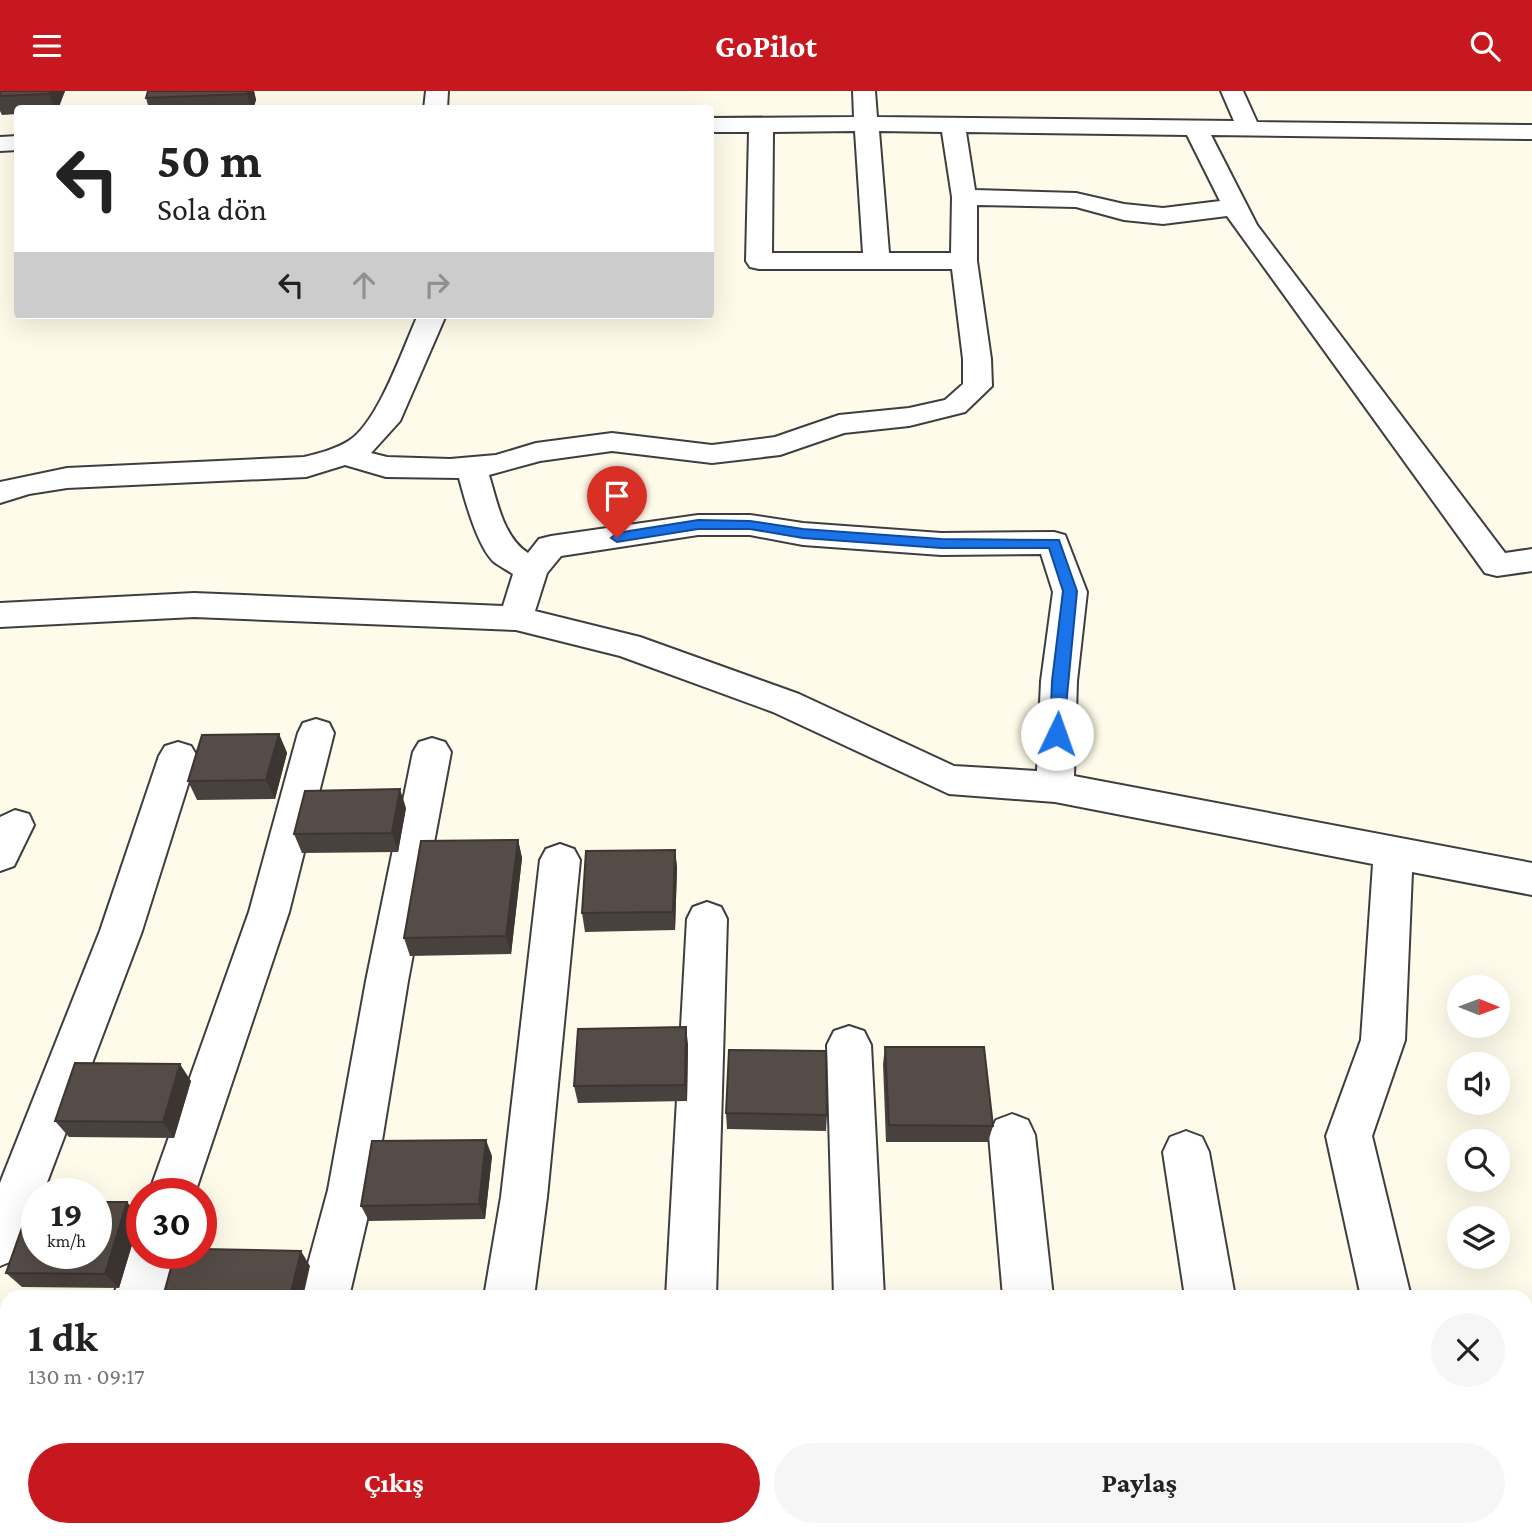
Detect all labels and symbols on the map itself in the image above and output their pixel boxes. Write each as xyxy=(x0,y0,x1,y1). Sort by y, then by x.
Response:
pin xyxy=(587,466,647,538)
position arrow xyxy=(1020,697,1094,771)
north arrow xyxy=(1447,975,1510,1038)
speed limit sign: 30 xyxy=(126,1178,217,1269)

